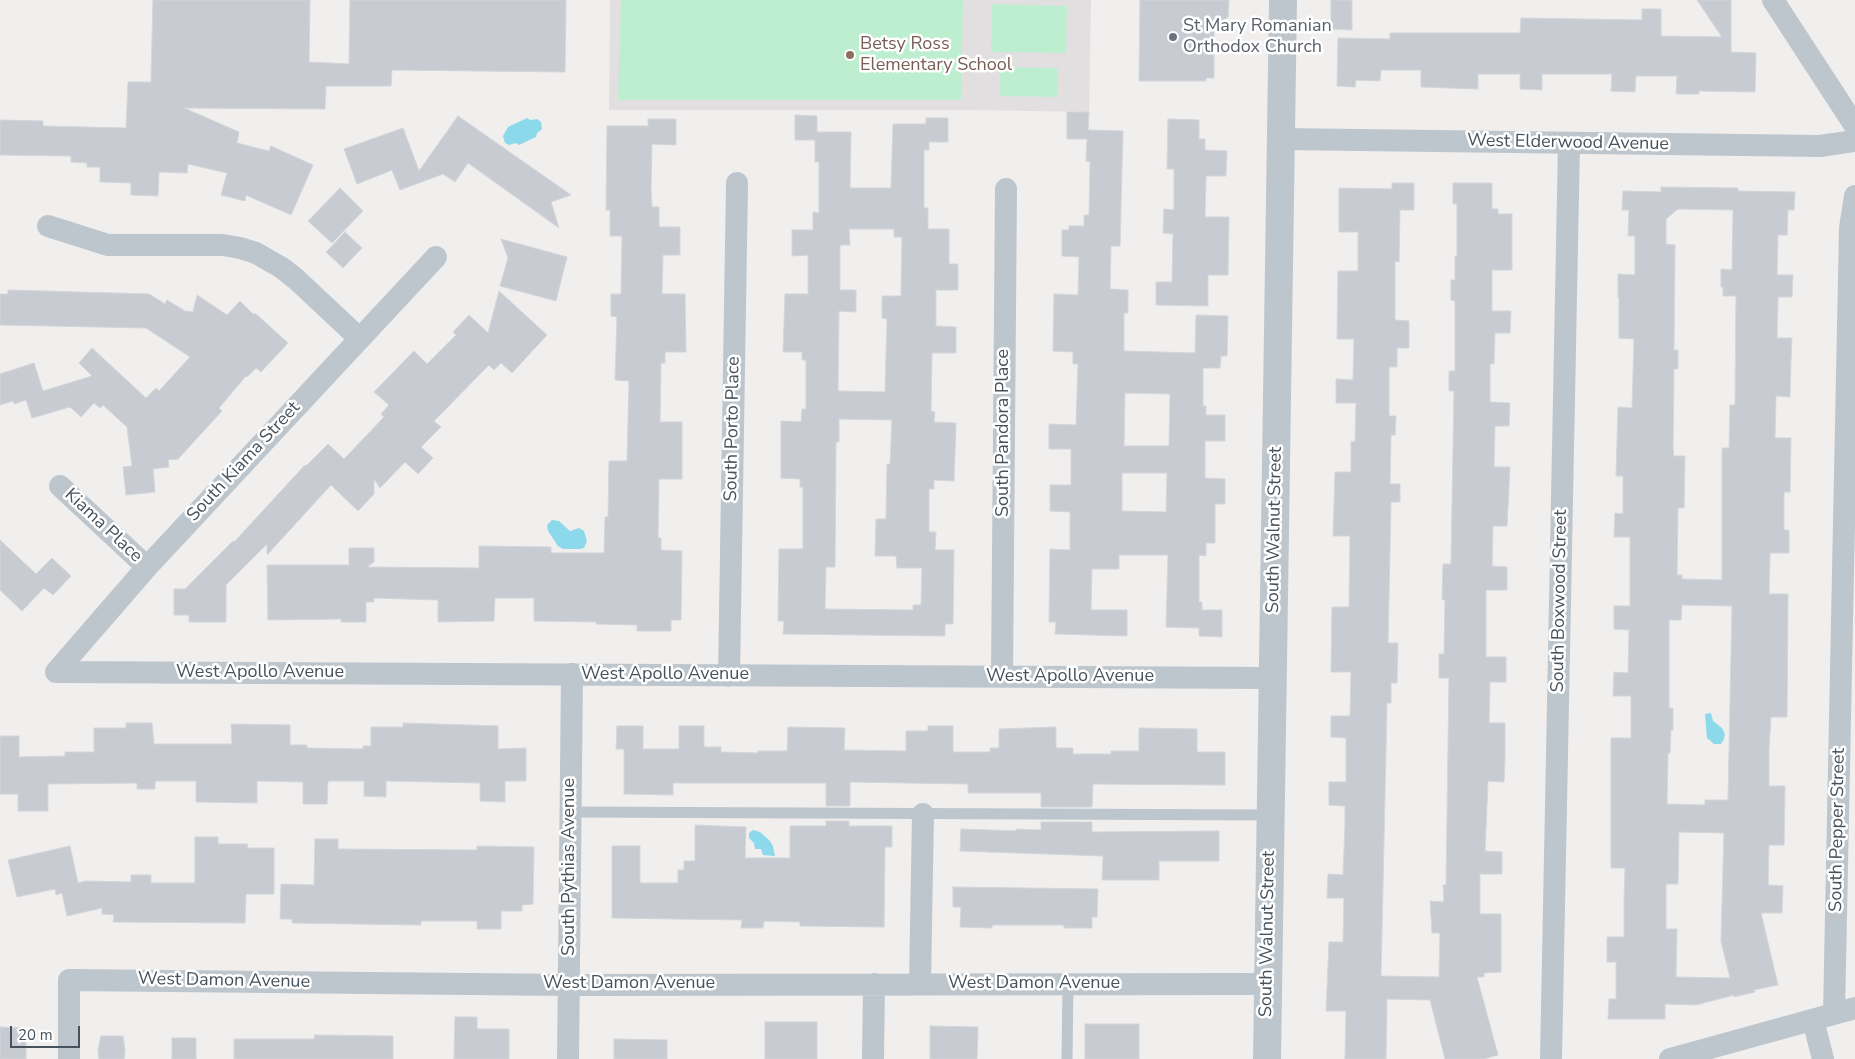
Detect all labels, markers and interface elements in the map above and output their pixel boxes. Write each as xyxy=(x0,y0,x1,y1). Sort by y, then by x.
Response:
place label: St Mary Romanian Orthodox Church xyxy=(1183,16,1332,58)
marker: St Mary Romanian Orthodox Church xyxy=(1167,31,1179,43)
place label: Betsy Ross Elementary School xyxy=(860,34,1012,76)
marker: Betsy Ross Elementary School xyxy=(844,49,856,61)
street label: West Elderwood Avenue xyxy=(1467,130,1669,156)
street label: South Pandora Place xyxy=(993,349,1015,517)
street label: South Porto Place xyxy=(721,356,745,502)
street label: South Kiama Street xyxy=(183,398,305,526)
street label: South Walnut Street xyxy=(1263,447,1287,613)
street label: Kiama Place xyxy=(60,485,146,567)
street label: South Boxwood Street xyxy=(1548,509,1572,693)
street label: West Apollo Avenue xyxy=(176,662,344,684)
street label: West Apollo Avenue xyxy=(581,664,749,686)
street label: West Apollo Avenue xyxy=(986,666,1154,688)
street label: South Pepper Street xyxy=(1826,748,1850,912)
street label: South Pythias Avenue xyxy=(559,778,581,956)
street label: South Walnut Street xyxy=(1256,851,1280,1017)
street label: West Damon Avenue xyxy=(138,969,310,993)
street label: West Damon Avenue xyxy=(543,973,715,995)
street label: West Damon Avenue xyxy=(948,973,1120,995)
scale bar xyxy=(12,1016,82,1048)
text: 20 m xyxy=(18,1025,53,1045)

